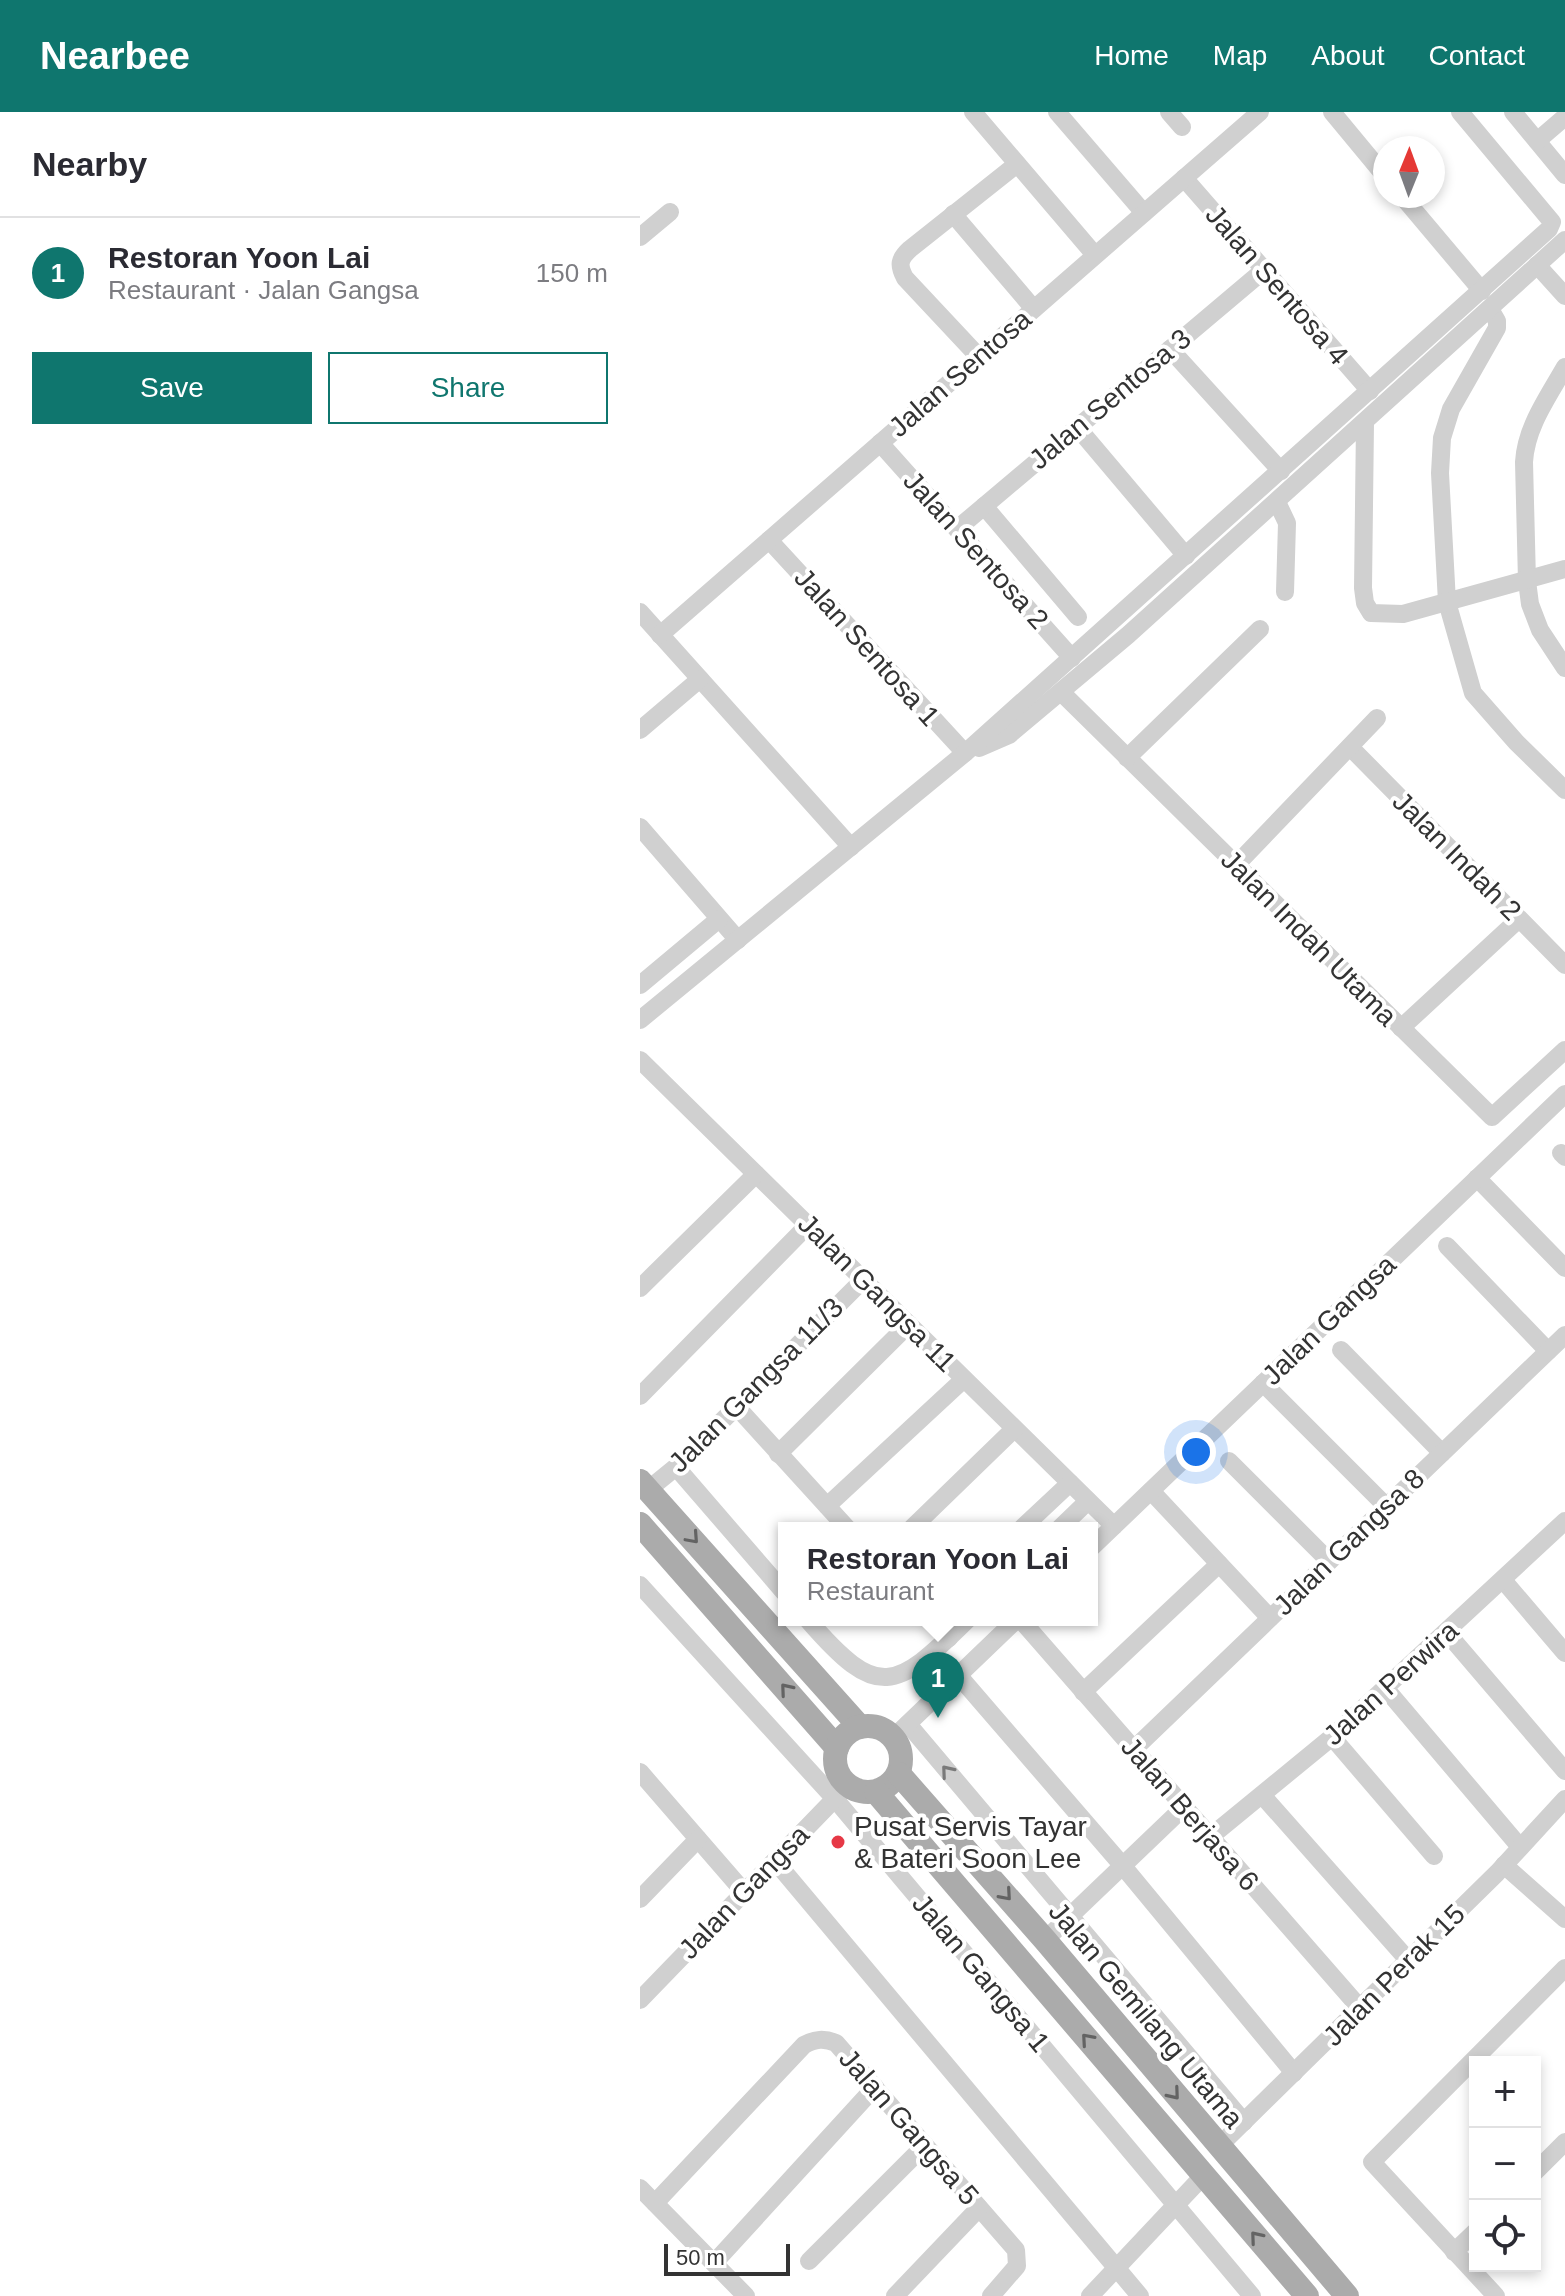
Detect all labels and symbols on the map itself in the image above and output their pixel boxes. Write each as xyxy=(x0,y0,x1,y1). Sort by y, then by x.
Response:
north arrow xyxy=(1373,136,1445,208)
street label: Jalan Sentosa 4 xyxy=(1199,199,1355,371)
street label: Jalan Sentosa xyxy=(883,303,1037,443)
street label: Jalan Sentosa 3 xyxy=(1023,323,1197,475)
street label: Jalan Sentosa 2 xyxy=(897,465,1055,635)
street label: Jalan Sentosa 1 xyxy=(788,562,946,732)
street label: Jalan Indah 2 xyxy=(1387,786,1527,926)
street label: Jalan Indah Utama xyxy=(1215,844,1403,1032)
street label: Jalan Gangsa 11 xyxy=(792,1208,962,1378)
street label: Jalan Gangsa xyxy=(1256,1249,1402,1391)
street label: Jalan Gangsa 11/3 xyxy=(663,1292,849,1478)
your location xyxy=(1176,1432,1216,1472)
street label: Jalan Gangsa 8 xyxy=(1268,1463,1430,1621)
one-way arrow xyxy=(683,1529,697,1544)
street label: Jalan Perwira xyxy=(1318,1614,1465,1751)
pin: 1 xyxy=(912,1652,964,1718)
one-way arrow xyxy=(781,1683,796,1698)
street label: Jalan Berjasa 6 xyxy=(1115,1731,1265,1897)
one-way arrow xyxy=(942,1766,957,1780)
place label: Pusat Servis Tayar & Bateri Soon Lee xyxy=(854,1811,1087,1874)
street label: Jalan Gangsa xyxy=(673,1819,815,1965)
marker: Pusat Servis Tayar & Bateri Soon Lee xyxy=(829,1833,847,1851)
one-way arrow xyxy=(996,1886,1010,1901)
street label: Jalan Gangsa 1 xyxy=(906,1888,1056,2058)
street label: Jalan Gemilang Utama xyxy=(1043,1896,1250,2134)
street label: Jalan Perak 15 xyxy=(1317,1898,1471,2052)
one-way arrow xyxy=(1082,2034,1097,2048)
street label: Jalan Gangsa 5 xyxy=(833,2043,985,2211)
one-way arrow xyxy=(1164,2084,1179,2099)
one-way arrow xyxy=(1251,2231,1266,2246)
scale bar xyxy=(664,2240,790,2276)

